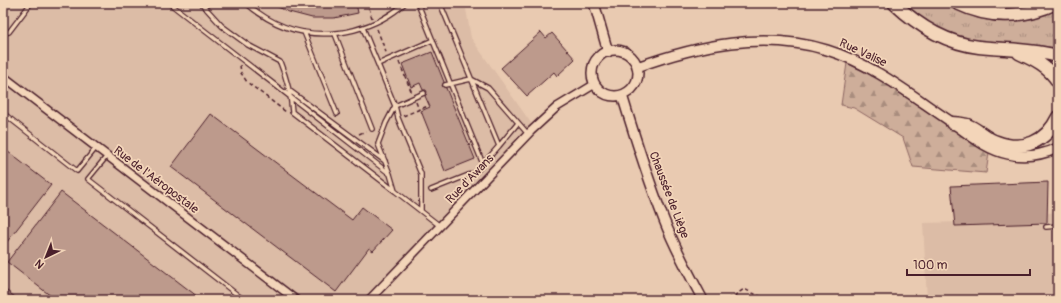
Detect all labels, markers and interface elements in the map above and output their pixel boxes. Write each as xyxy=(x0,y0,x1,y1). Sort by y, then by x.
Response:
street label: Rue Valise xyxy=(837,36,889,71)
street label: Rue de l'Aéropostale xyxy=(110,143,202,217)
street label: Chaussée de Liège xyxy=(646,149,692,241)
street label: Rue d'Awans xyxy=(443,151,498,207)
north arrow xyxy=(26,237,66,277)
scale bar xyxy=(907,251,1030,277)
text: N xyxy=(32,256,47,271)
text: 100 m xyxy=(913,258,948,273)

